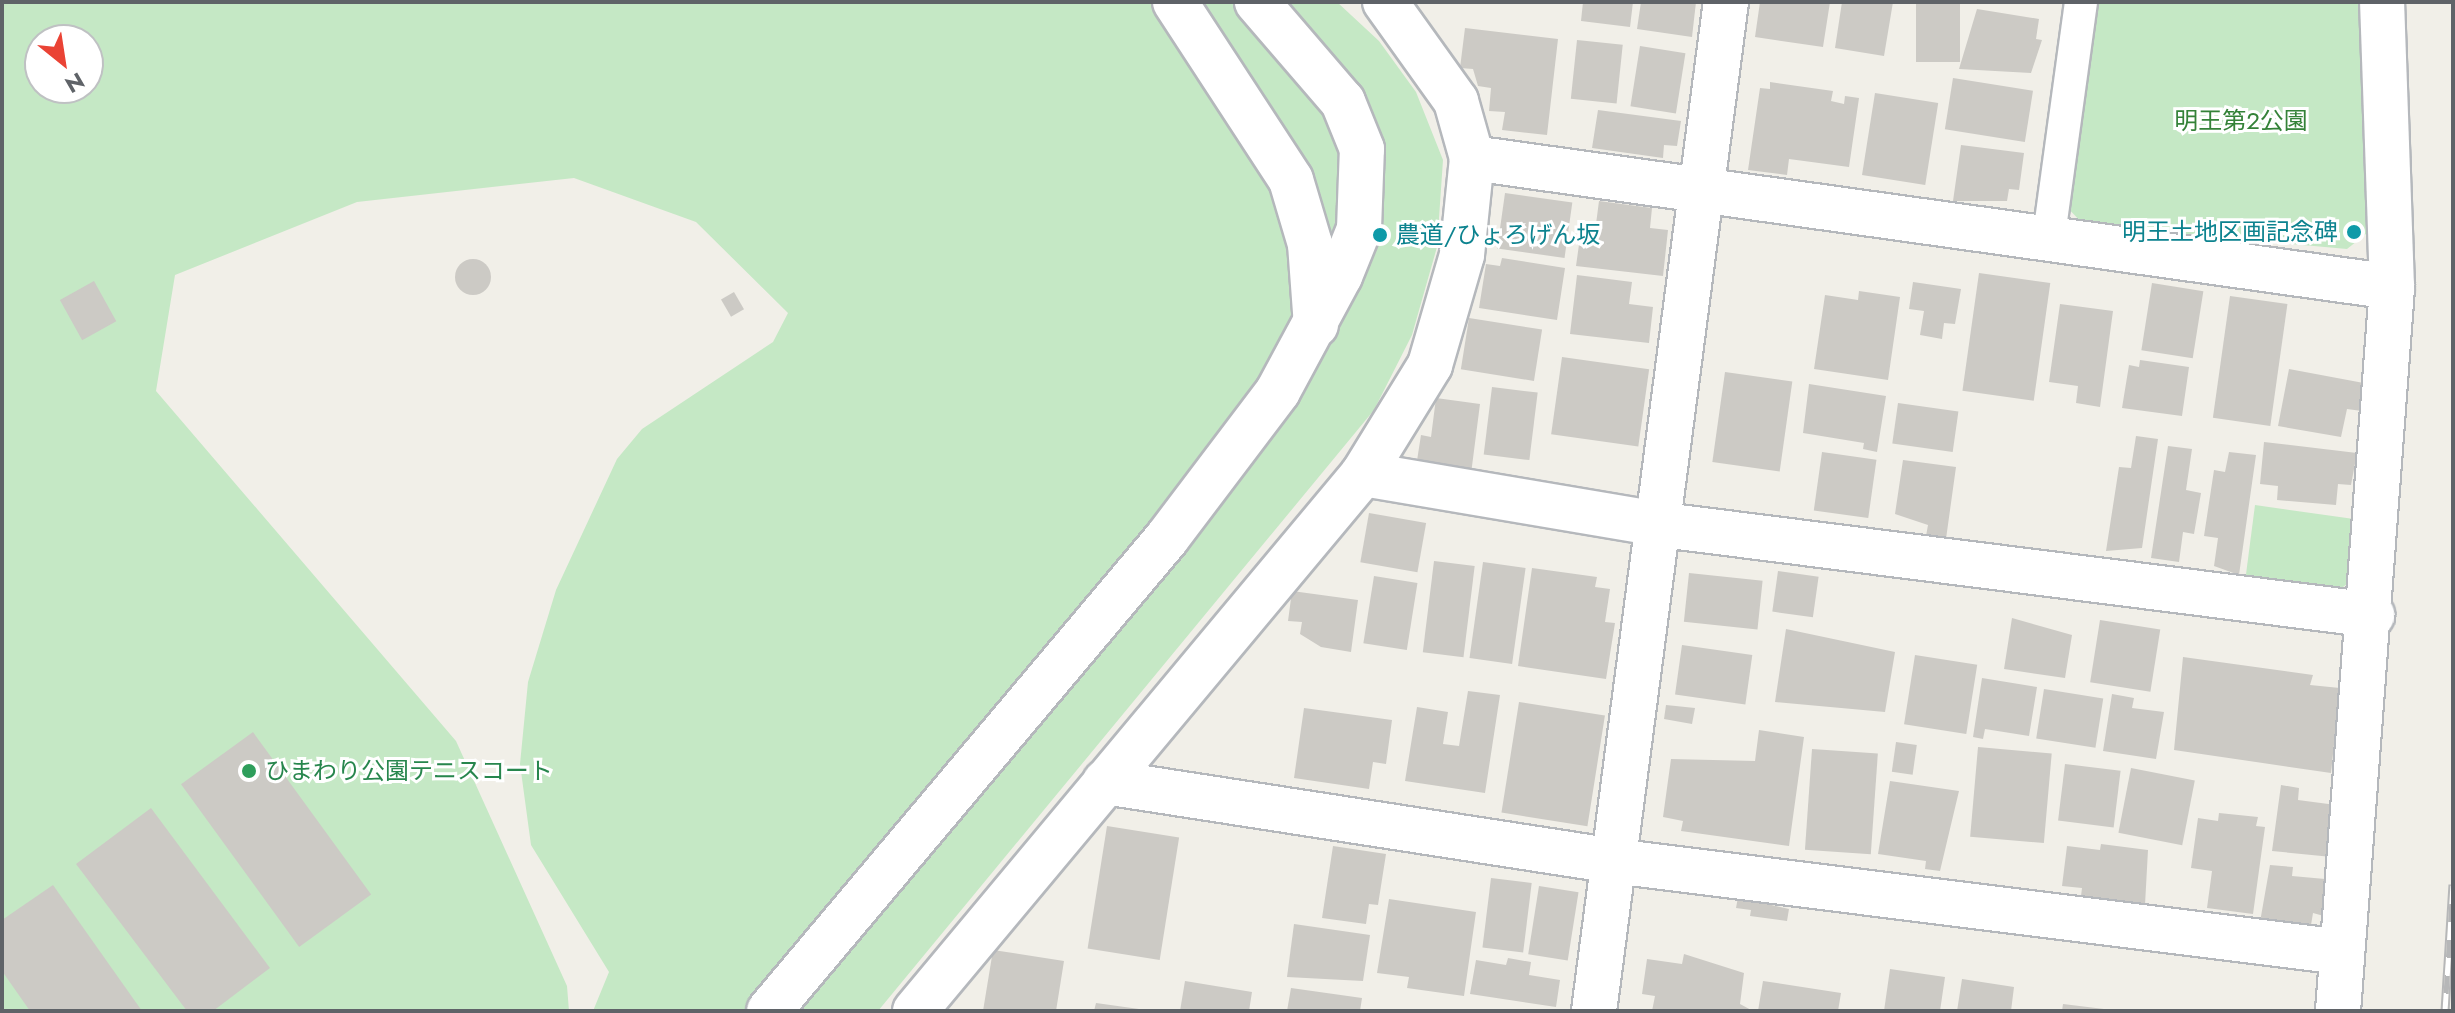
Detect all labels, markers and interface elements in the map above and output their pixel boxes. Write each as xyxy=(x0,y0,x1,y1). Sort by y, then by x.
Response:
north arrow xyxy=(24,24,104,104)
text: N xyxy=(59,65,91,101)
park label: 明王第2公園 xyxy=(2174,107,2308,135)
place label: 明王土地区画記念碑 xyxy=(2122,218,2338,246)
place label: 農道/ひょろげん坂 xyxy=(1396,221,1600,249)
marker: 明王土地区画記念碑 xyxy=(2345,223,2363,241)
marker: 農道/ひょろげん坂 xyxy=(1371,226,1389,244)
place label: ひまわり公園テニスコート xyxy=(265,757,553,785)
marker: ひまわり公園テニスコート xyxy=(240,762,258,780)

